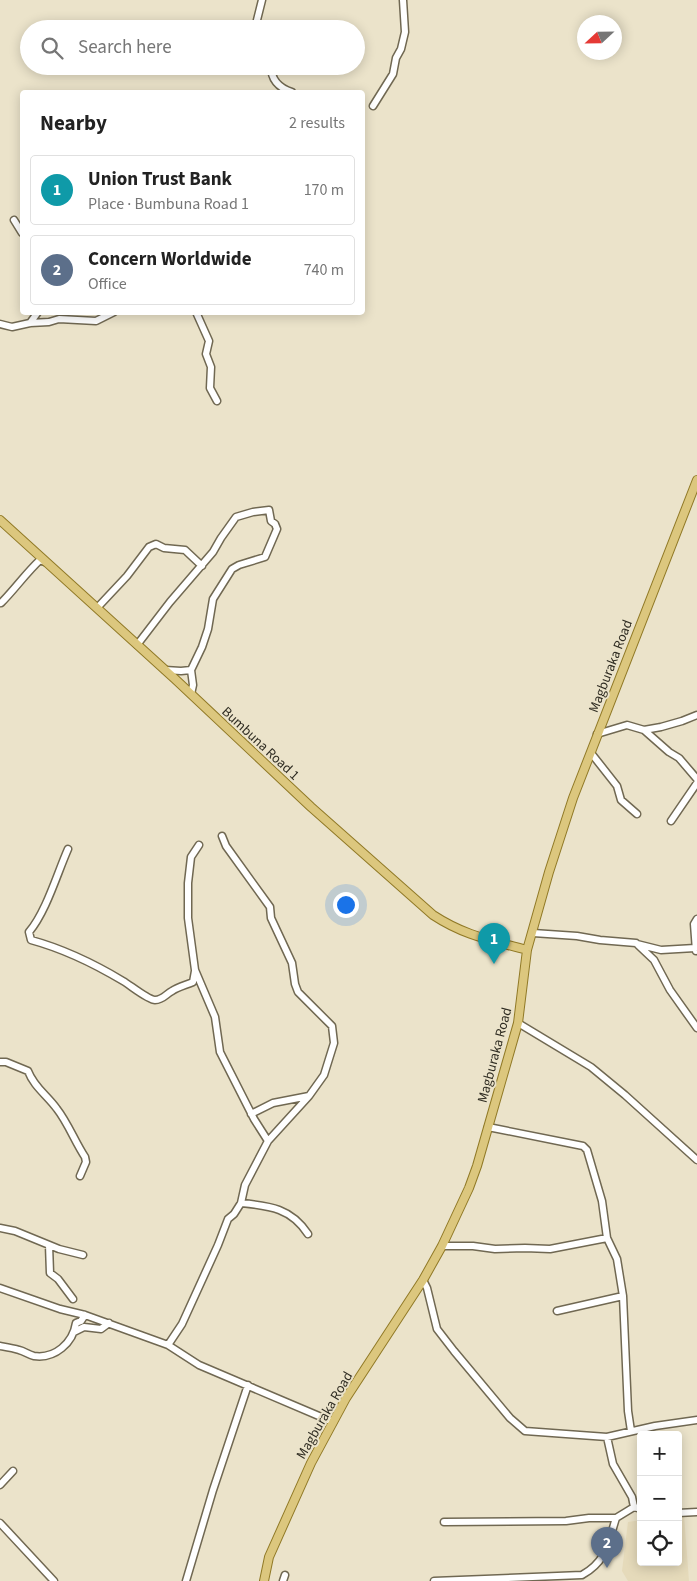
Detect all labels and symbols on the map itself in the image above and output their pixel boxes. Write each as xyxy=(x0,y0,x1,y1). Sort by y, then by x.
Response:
north arrow xyxy=(577,15,622,60)
street label: Magburaka Road xyxy=(584,617,638,716)
street label: Bumbuna Road 1 xyxy=(217,702,304,785)
your location xyxy=(333,892,359,918)
pin: 1 xyxy=(478,923,510,964)
street label: Magburaka Road xyxy=(473,1005,517,1105)
street label: Magburaka Road xyxy=(292,1368,358,1463)
pin: 2 xyxy=(591,1527,623,1568)

